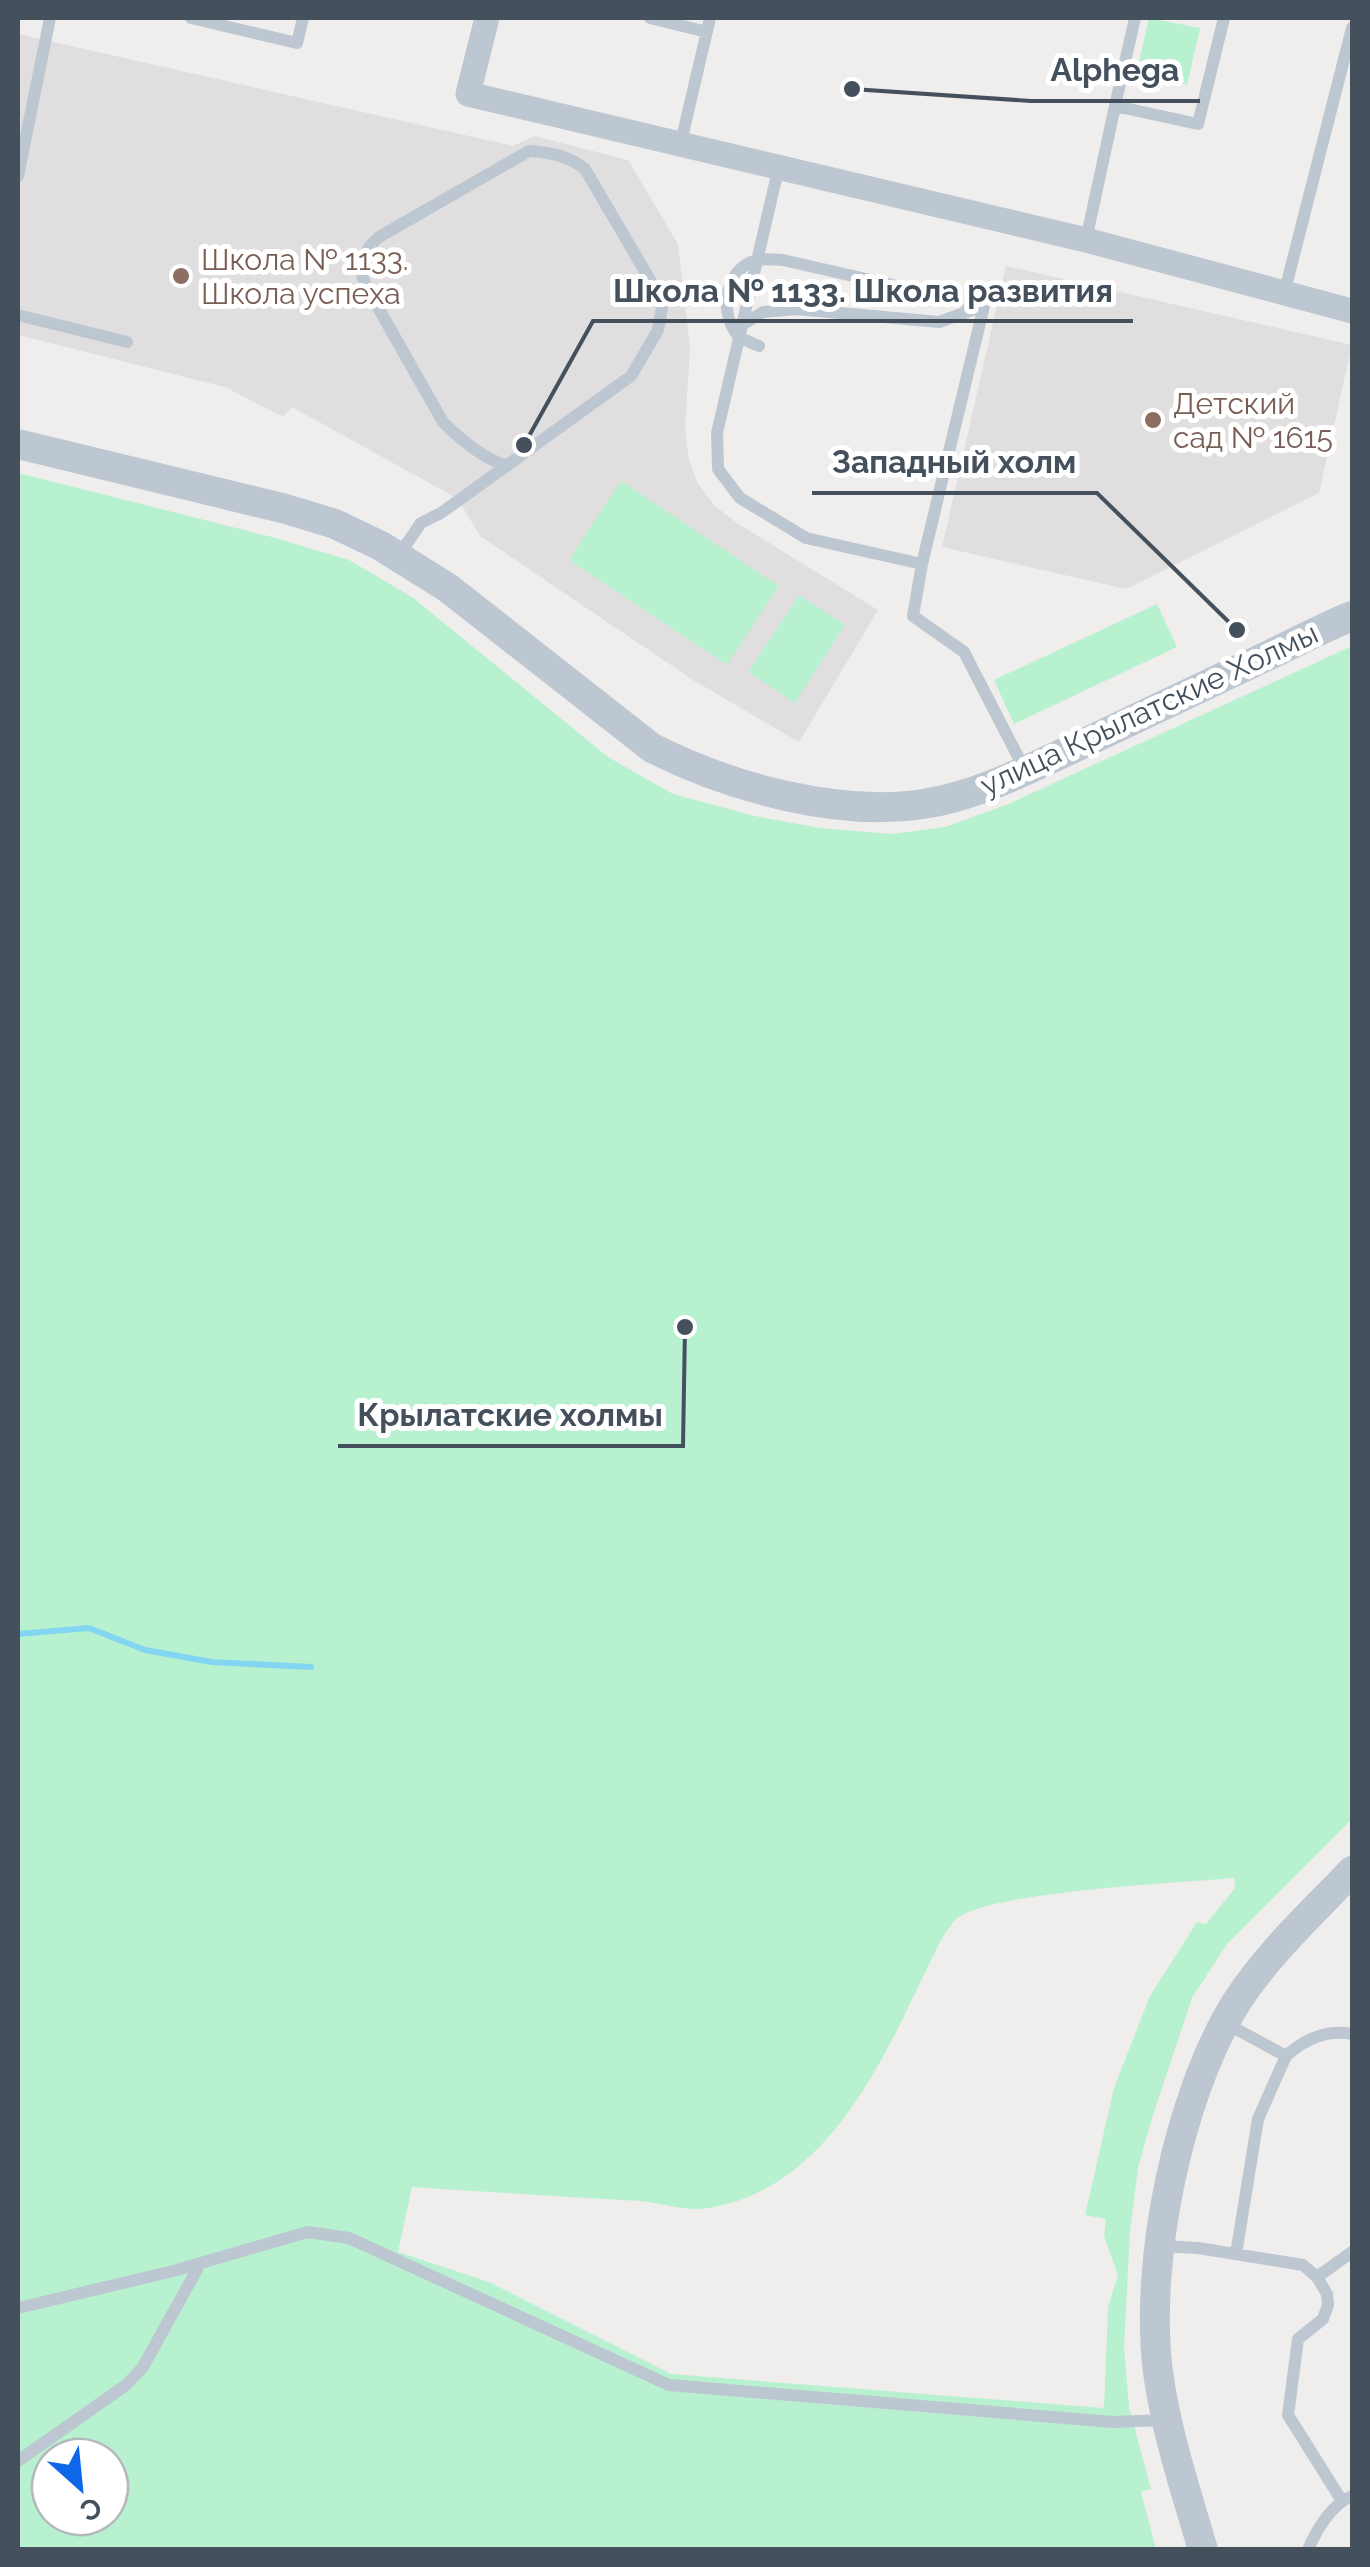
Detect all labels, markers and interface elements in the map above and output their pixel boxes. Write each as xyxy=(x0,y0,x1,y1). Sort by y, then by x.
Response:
callout: Alphega xyxy=(1031,39,1200,101)
text: Alphega xyxy=(1050,51,1180,88)
place label: Школа № 1133. Школа успеха xyxy=(201,242,408,311)
callout: Школа № 1133. Школа развития xyxy=(593,259,1133,321)
marker: Школа № 1133. Школа успеха xyxy=(170,265,192,287)
text: Школа № 1133. Школа развития xyxy=(613,272,1113,309)
place label: Детский сад № 1615 xyxy=(1173,386,1333,455)
marker: Детский сад № 1615 xyxy=(1142,409,1164,431)
callout: Западный холм xyxy=(812,431,1097,493)
text: Западный холм xyxy=(832,443,1076,480)
street label: улица Крылатские Холмы xyxy=(975,615,1323,803)
callout: Крылатские холмы xyxy=(338,1384,683,1446)
text: Крылатские холмы xyxy=(357,1396,663,1433)
north arrow xyxy=(30,2437,130,2537)
text: С xyxy=(75,2490,107,2528)

